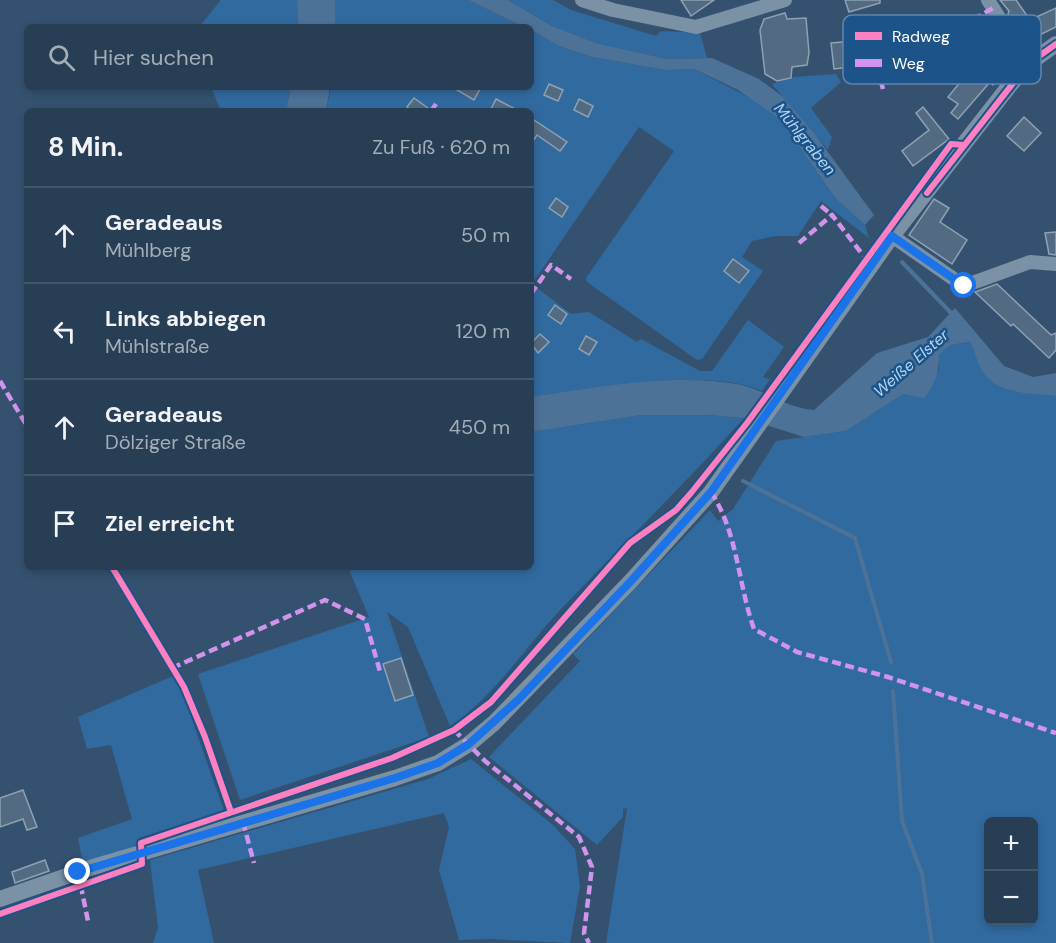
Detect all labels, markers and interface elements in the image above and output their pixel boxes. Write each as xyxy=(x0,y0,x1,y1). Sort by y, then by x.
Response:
legend xyxy=(843,15,1041,84)
search box xyxy=(24,24,534,90)
text: Radweg xyxy=(892,26,950,47)
icon: search xyxy=(45,41,78,74)
text: Hier suchen xyxy=(93,43,214,72)
text: Weg xyxy=(892,53,925,74)
water label: Mühlgraben xyxy=(769,98,841,180)
text: 8 Min. xyxy=(48,130,123,164)
text: Zu Fuß · 620 m xyxy=(372,134,510,160)
text: Geradeaus xyxy=(105,208,223,237)
icon: ahead xyxy=(48,219,81,252)
text: 50 m xyxy=(461,222,510,248)
text: Mühlberg xyxy=(105,237,191,263)
route start xyxy=(950,272,976,298)
text: Links abbiegen xyxy=(105,304,266,333)
icon: left xyxy=(48,315,81,348)
text: 120 m xyxy=(456,318,510,344)
water label: Weiße Elster xyxy=(869,324,954,401)
text: Mühlstraße xyxy=(105,333,209,359)
text: Geradeaus xyxy=(105,400,223,429)
icon: ahead xyxy=(48,411,81,444)
text: 450 m xyxy=(449,414,510,440)
text: Dölziger Straße xyxy=(105,429,246,455)
icon: arrive xyxy=(48,507,81,540)
text: Ziel erreicht xyxy=(105,509,235,538)
map controls xyxy=(984,817,1038,925)
button: + xyxy=(984,817,1038,871)
route end xyxy=(64,858,90,884)
button: − xyxy=(984,871,1038,925)

